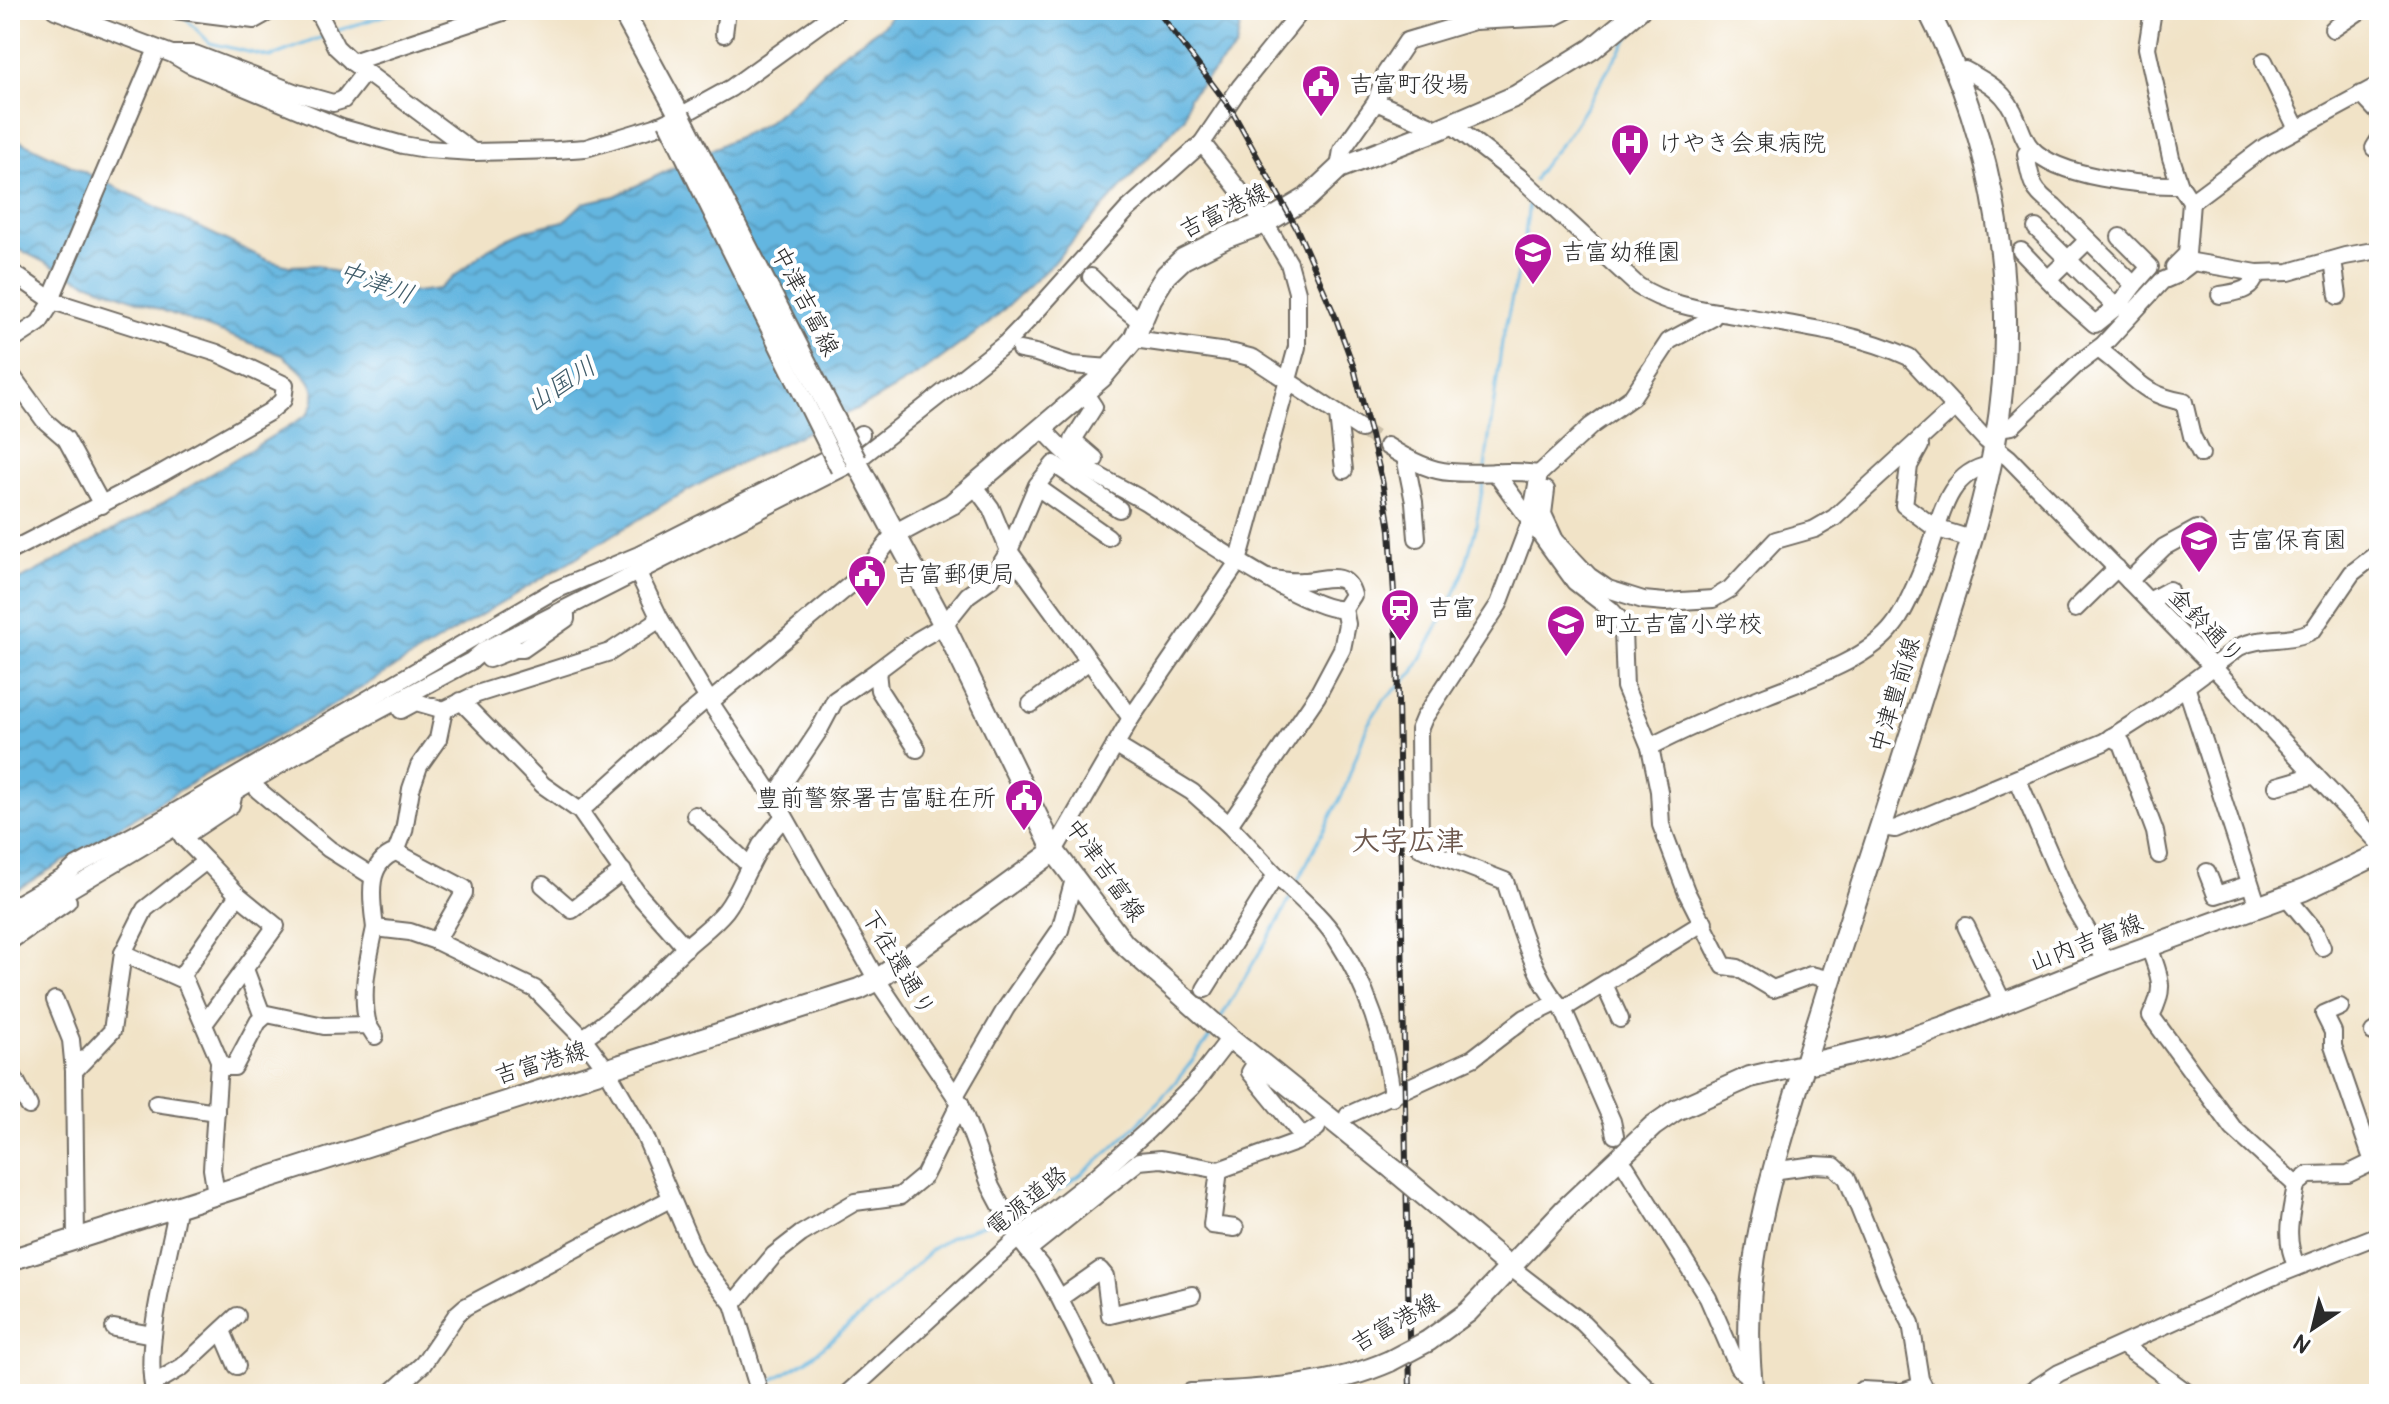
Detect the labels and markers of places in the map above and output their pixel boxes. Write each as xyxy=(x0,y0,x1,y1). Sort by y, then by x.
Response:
public building icon: 吉富町役場 xyxy=(1300,63,1342,118)
place label: 吉富町役場 xyxy=(1349,70,1469,99)
hospital icon: けやき会東病院 xyxy=(1609,122,1651,177)
place label: けやき会東病院 xyxy=(1658,129,1826,158)
school or university icon: 吉富幼稚園 xyxy=(1512,231,1554,286)
place label: 吉富幼稚園 xyxy=(1561,238,1681,267)
school or university icon: 吉富保育園 xyxy=(2178,519,2220,574)
place label: 吉富保育園 xyxy=(2227,526,2347,555)
public building icon: 吉富郵便局 xyxy=(846,553,888,608)
place label: 吉富郵便局 xyxy=(895,560,1015,589)
station icon: 吉富 xyxy=(1379,587,1421,642)
place label: 吉富 xyxy=(1428,594,1476,623)
school or university icon: 町立吉富小学校 xyxy=(1545,603,1587,658)
place label: 町立吉富小学校 xyxy=(1594,610,1762,639)
public building icon: 豊前警察署吉富駐在所 xyxy=(1003,777,1045,832)
place label: 豊前警察署吉富駐在所 xyxy=(756,784,996,813)

